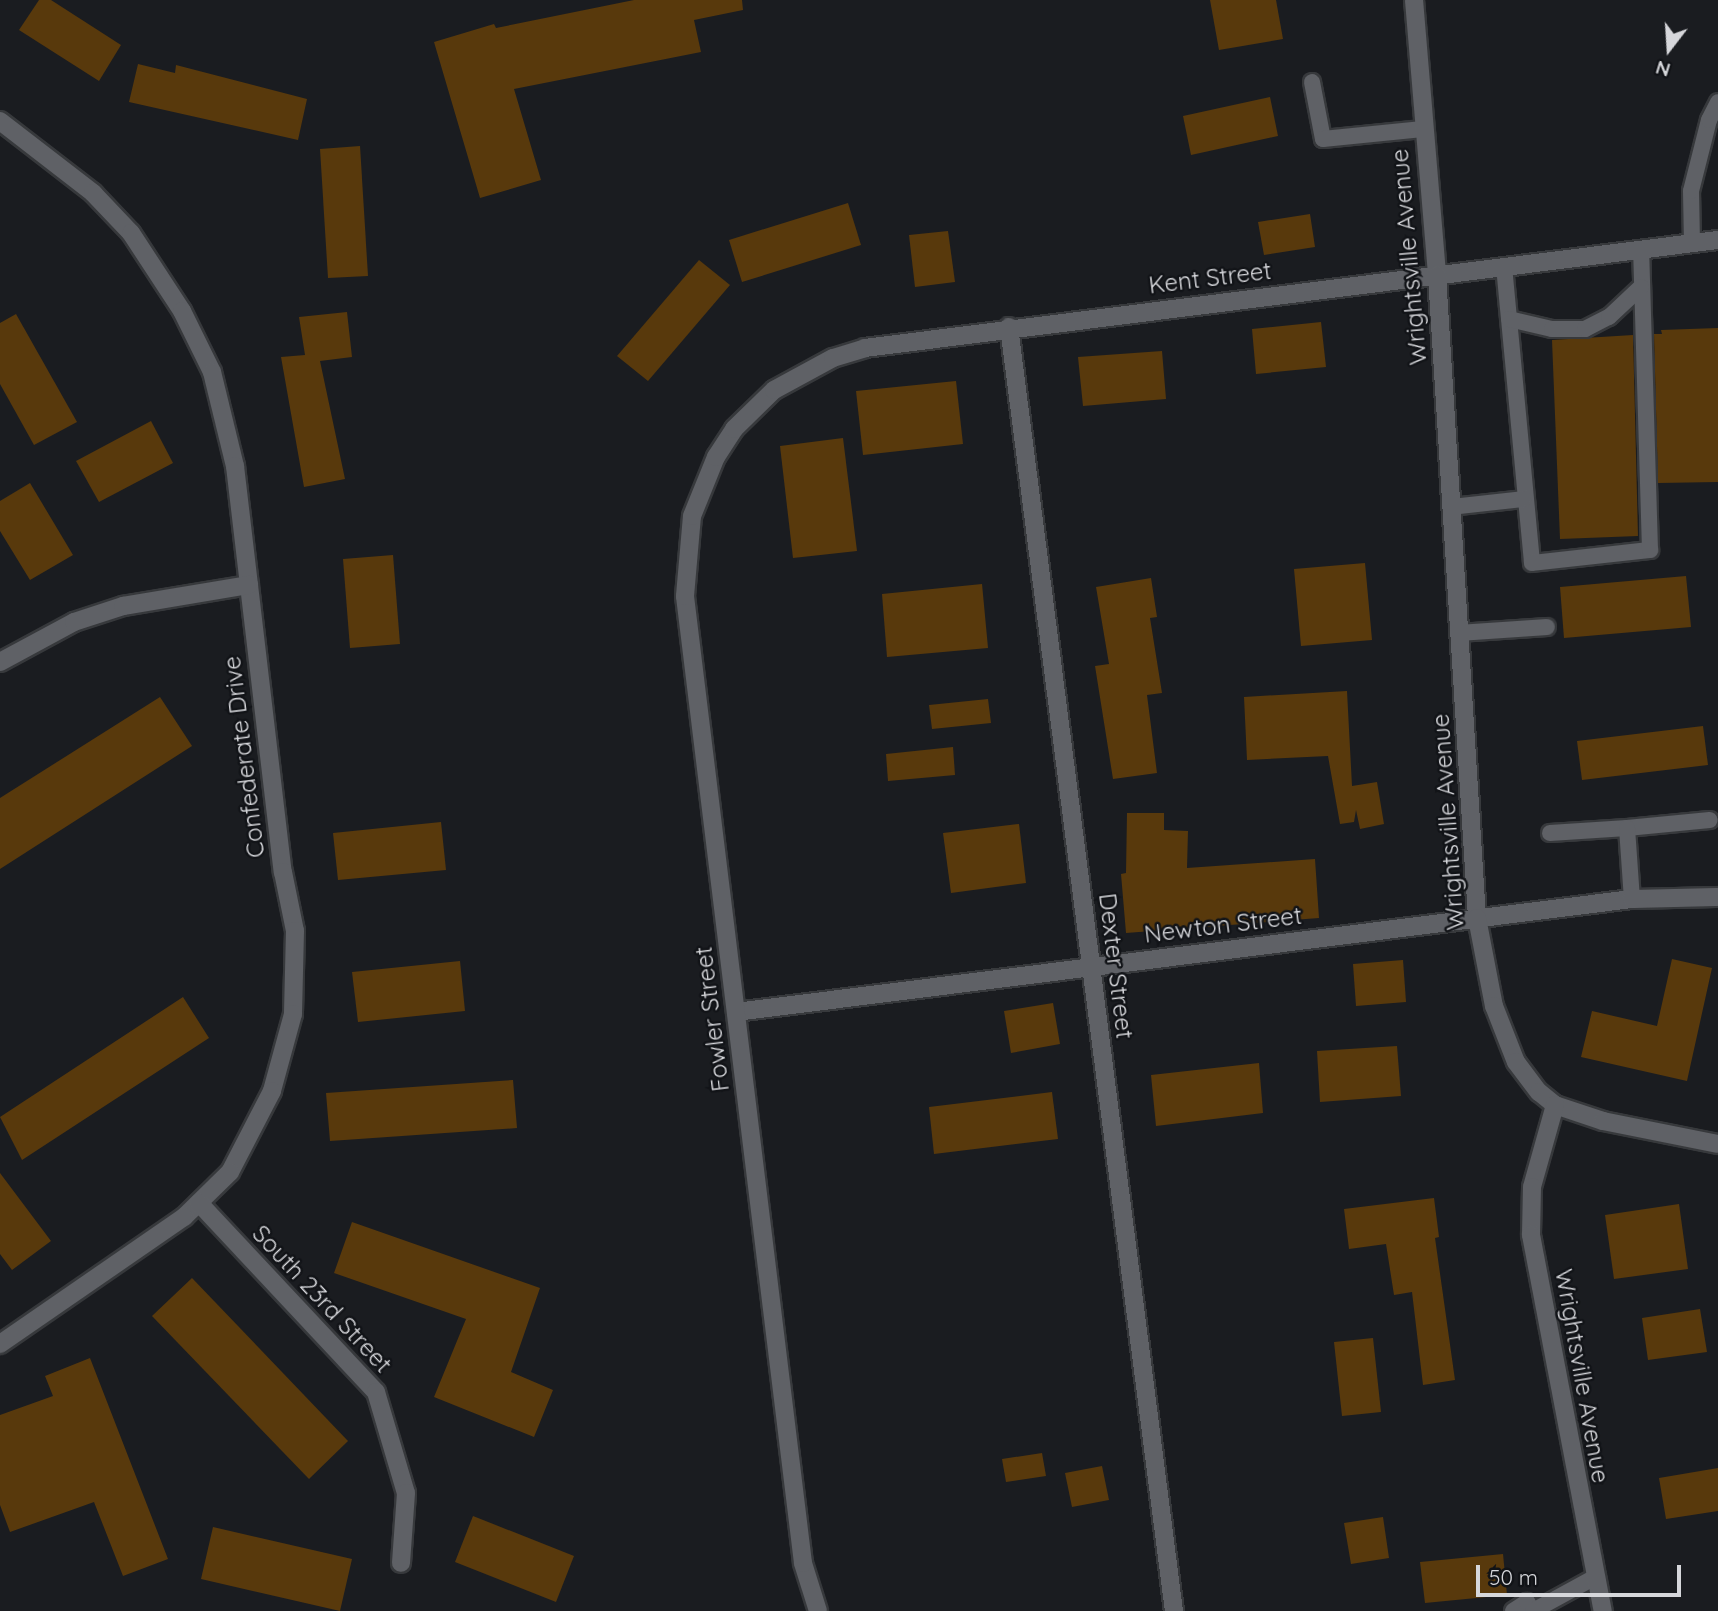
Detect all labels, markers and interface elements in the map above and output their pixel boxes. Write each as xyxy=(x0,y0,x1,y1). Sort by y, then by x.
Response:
north arrow xyxy=(1634,14,1704,84)
text: N xyxy=(1653,56,1673,83)
street label: Wrightsville Avenue xyxy=(1385,148,1433,366)
street label: Kent Street xyxy=(1147,256,1273,300)
street label: Confederate Drive xyxy=(217,655,271,859)
street label: Wrightsville Avenue xyxy=(1426,713,1470,931)
street label: Dexter Street xyxy=(1093,891,1139,1041)
street label: Newton Street xyxy=(1142,901,1304,949)
street label: Fowler Street xyxy=(689,945,735,1093)
street label: South 23rd Street xyxy=(246,1219,398,1379)
street label: Wrightsville Avenue xyxy=(1549,1267,1615,1485)
scale bar xyxy=(1480,1552,1685,1596)
text: 50 m xyxy=(1489,1564,1538,1590)

